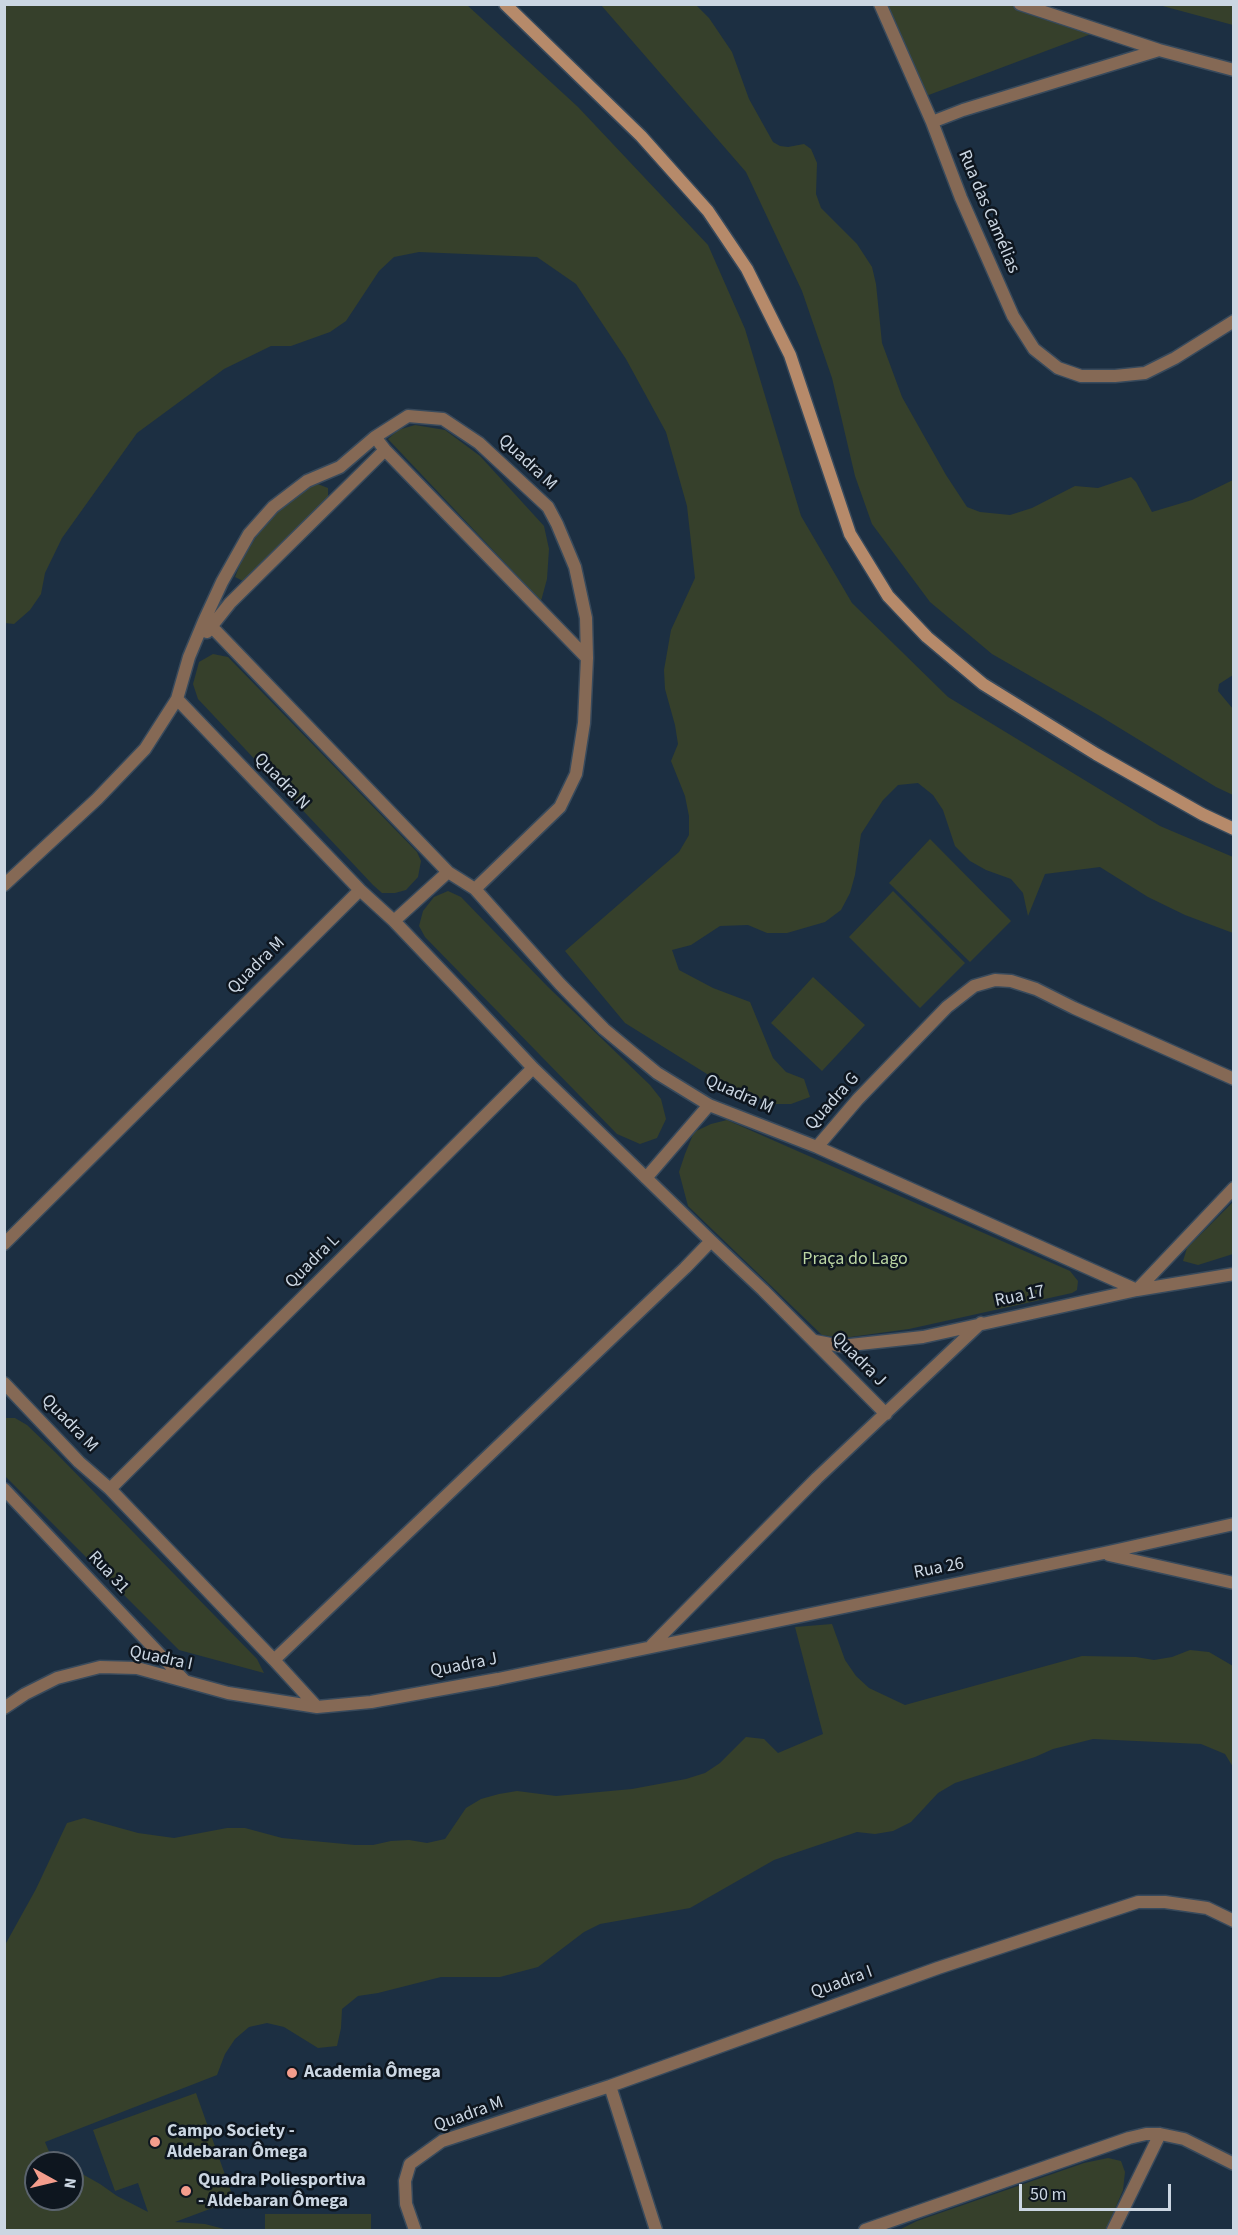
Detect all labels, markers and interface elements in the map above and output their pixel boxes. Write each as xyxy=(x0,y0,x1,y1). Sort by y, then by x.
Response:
street label: Rua das Camélias xyxy=(952,147,1024,277)
street label: Quadra M xyxy=(493,430,561,496)
street label: Quadra N xyxy=(249,749,313,815)
street label: Quadra M xyxy=(224,933,290,999)
street label: Quadra G xyxy=(801,1069,865,1135)
street label: Quadra M xyxy=(702,1070,776,1120)
street label: Quadra L xyxy=(281,1230,345,1294)
park label: Praça do Lago xyxy=(802,1249,908,1271)
street label: Rua 17 xyxy=(993,1281,1047,1313)
street label: Quadra J xyxy=(826,1328,890,1392)
street label: Quadra M xyxy=(36,1390,102,1458)
street label: Rua 31 xyxy=(83,1547,133,1599)
street label: Rua 26 xyxy=(912,1554,966,1584)
street label: Quadra I xyxy=(127,1642,195,1676)
street label: Quadra J xyxy=(429,1649,499,1683)
street label: Quadra I xyxy=(808,1962,876,2004)
place label: Academia Ômega xyxy=(304,2062,441,2084)
marker: Academia Ômega xyxy=(285,2066,299,2080)
street label: Quadra M xyxy=(431,2092,507,2138)
place label: Campo Society - Aldebaran Ômega xyxy=(167,2121,307,2164)
marker: Campo Society - Aldebaran Ômega xyxy=(148,2135,162,2149)
north arrow xyxy=(24,2151,84,2211)
place label: Quadra Poliesportiva - Aldebaran Ômega xyxy=(198,2170,366,2212)
scale bar xyxy=(1022,2172,1174,2210)
text: N xyxy=(58,2176,81,2190)
text: 50 m xyxy=(1030,2182,1066,2207)
marker: Quadra Poliesportiva - Aldebaran Ômega xyxy=(179,2184,193,2198)

